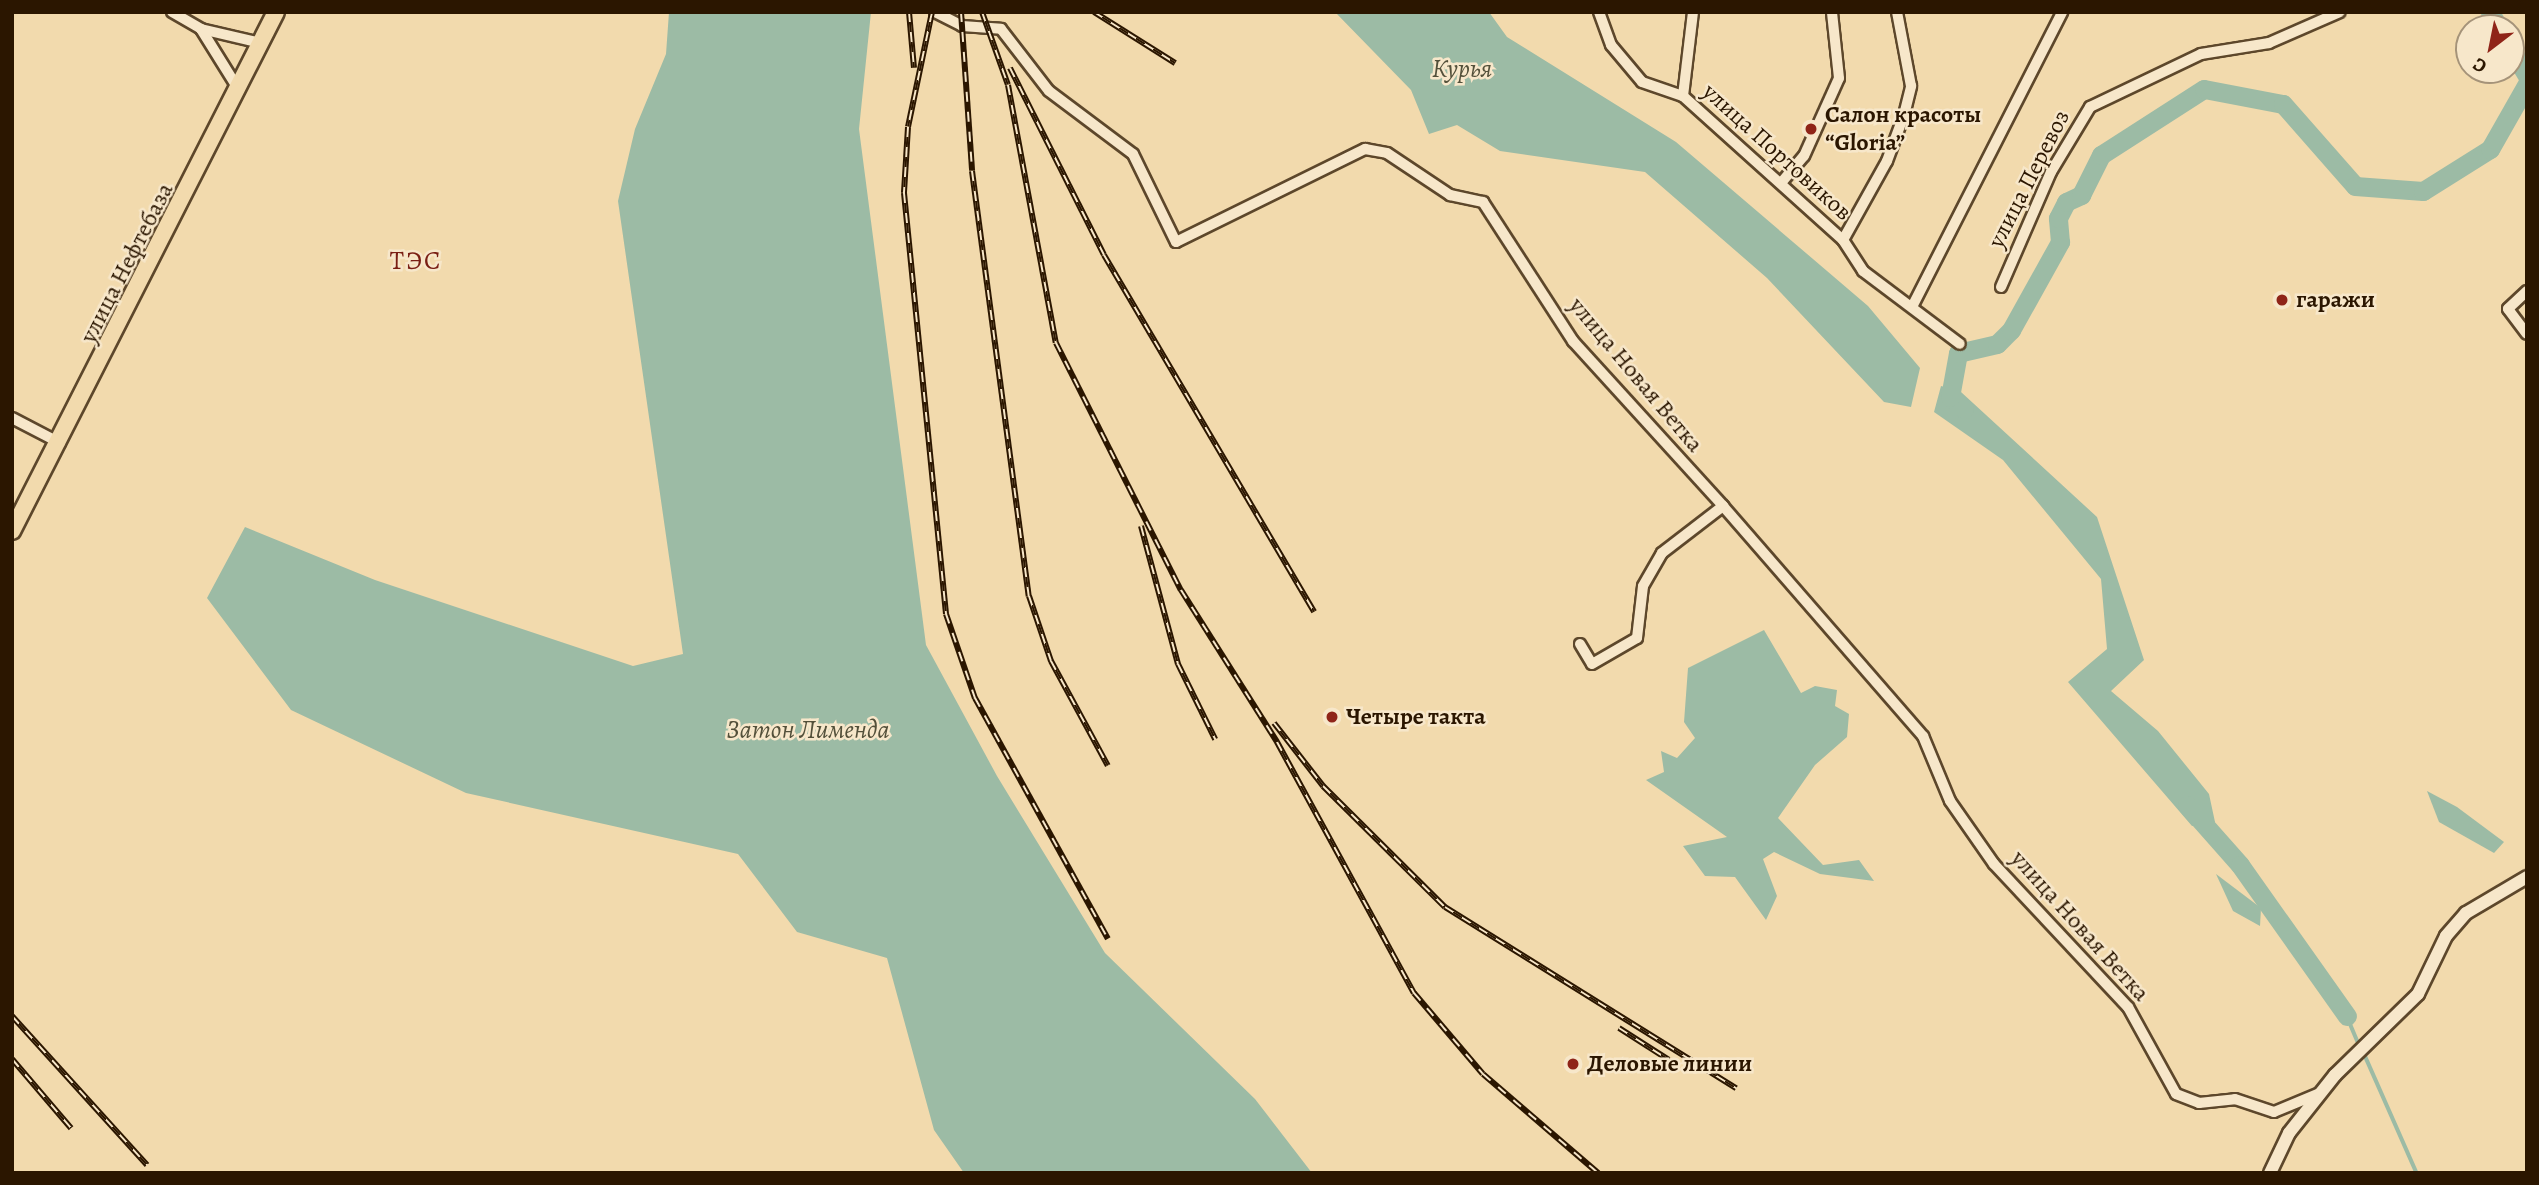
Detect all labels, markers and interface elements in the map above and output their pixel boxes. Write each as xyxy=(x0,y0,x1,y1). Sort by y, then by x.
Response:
north arrow xyxy=(2455,14,2525,84)
text: С xyxy=(2468,51,2492,79)
water label: Курья xyxy=(1432,53,1492,85)
street label: улица Портовиков xyxy=(1696,77,1858,227)
place label: Салон красоты “Gloria” xyxy=(1825,101,1981,157)
street label: улица Перевоз xyxy=(1982,105,2076,253)
marker: Салон красоты “Gloria” xyxy=(1803,121,1819,137)
street label: улица Нефтебаза xyxy=(74,178,180,348)
district label: ТЭС xyxy=(390,245,442,277)
place label: гаражи xyxy=(2296,286,2375,314)
street label: улица Новая Ветка xyxy=(1563,292,1709,458)
marker: гаражи xyxy=(2274,292,2290,308)
place label: Четыре такта xyxy=(1346,703,1486,731)
marker: Четыре такта xyxy=(1324,709,1340,725)
water label: Затон Лименда xyxy=(726,714,890,746)
street label: улица Новая Ветка xyxy=(2005,845,2155,1007)
place label: Деловые линии xyxy=(1587,1050,1752,1078)
marker: Деловые линии xyxy=(1565,1056,1581,1072)

